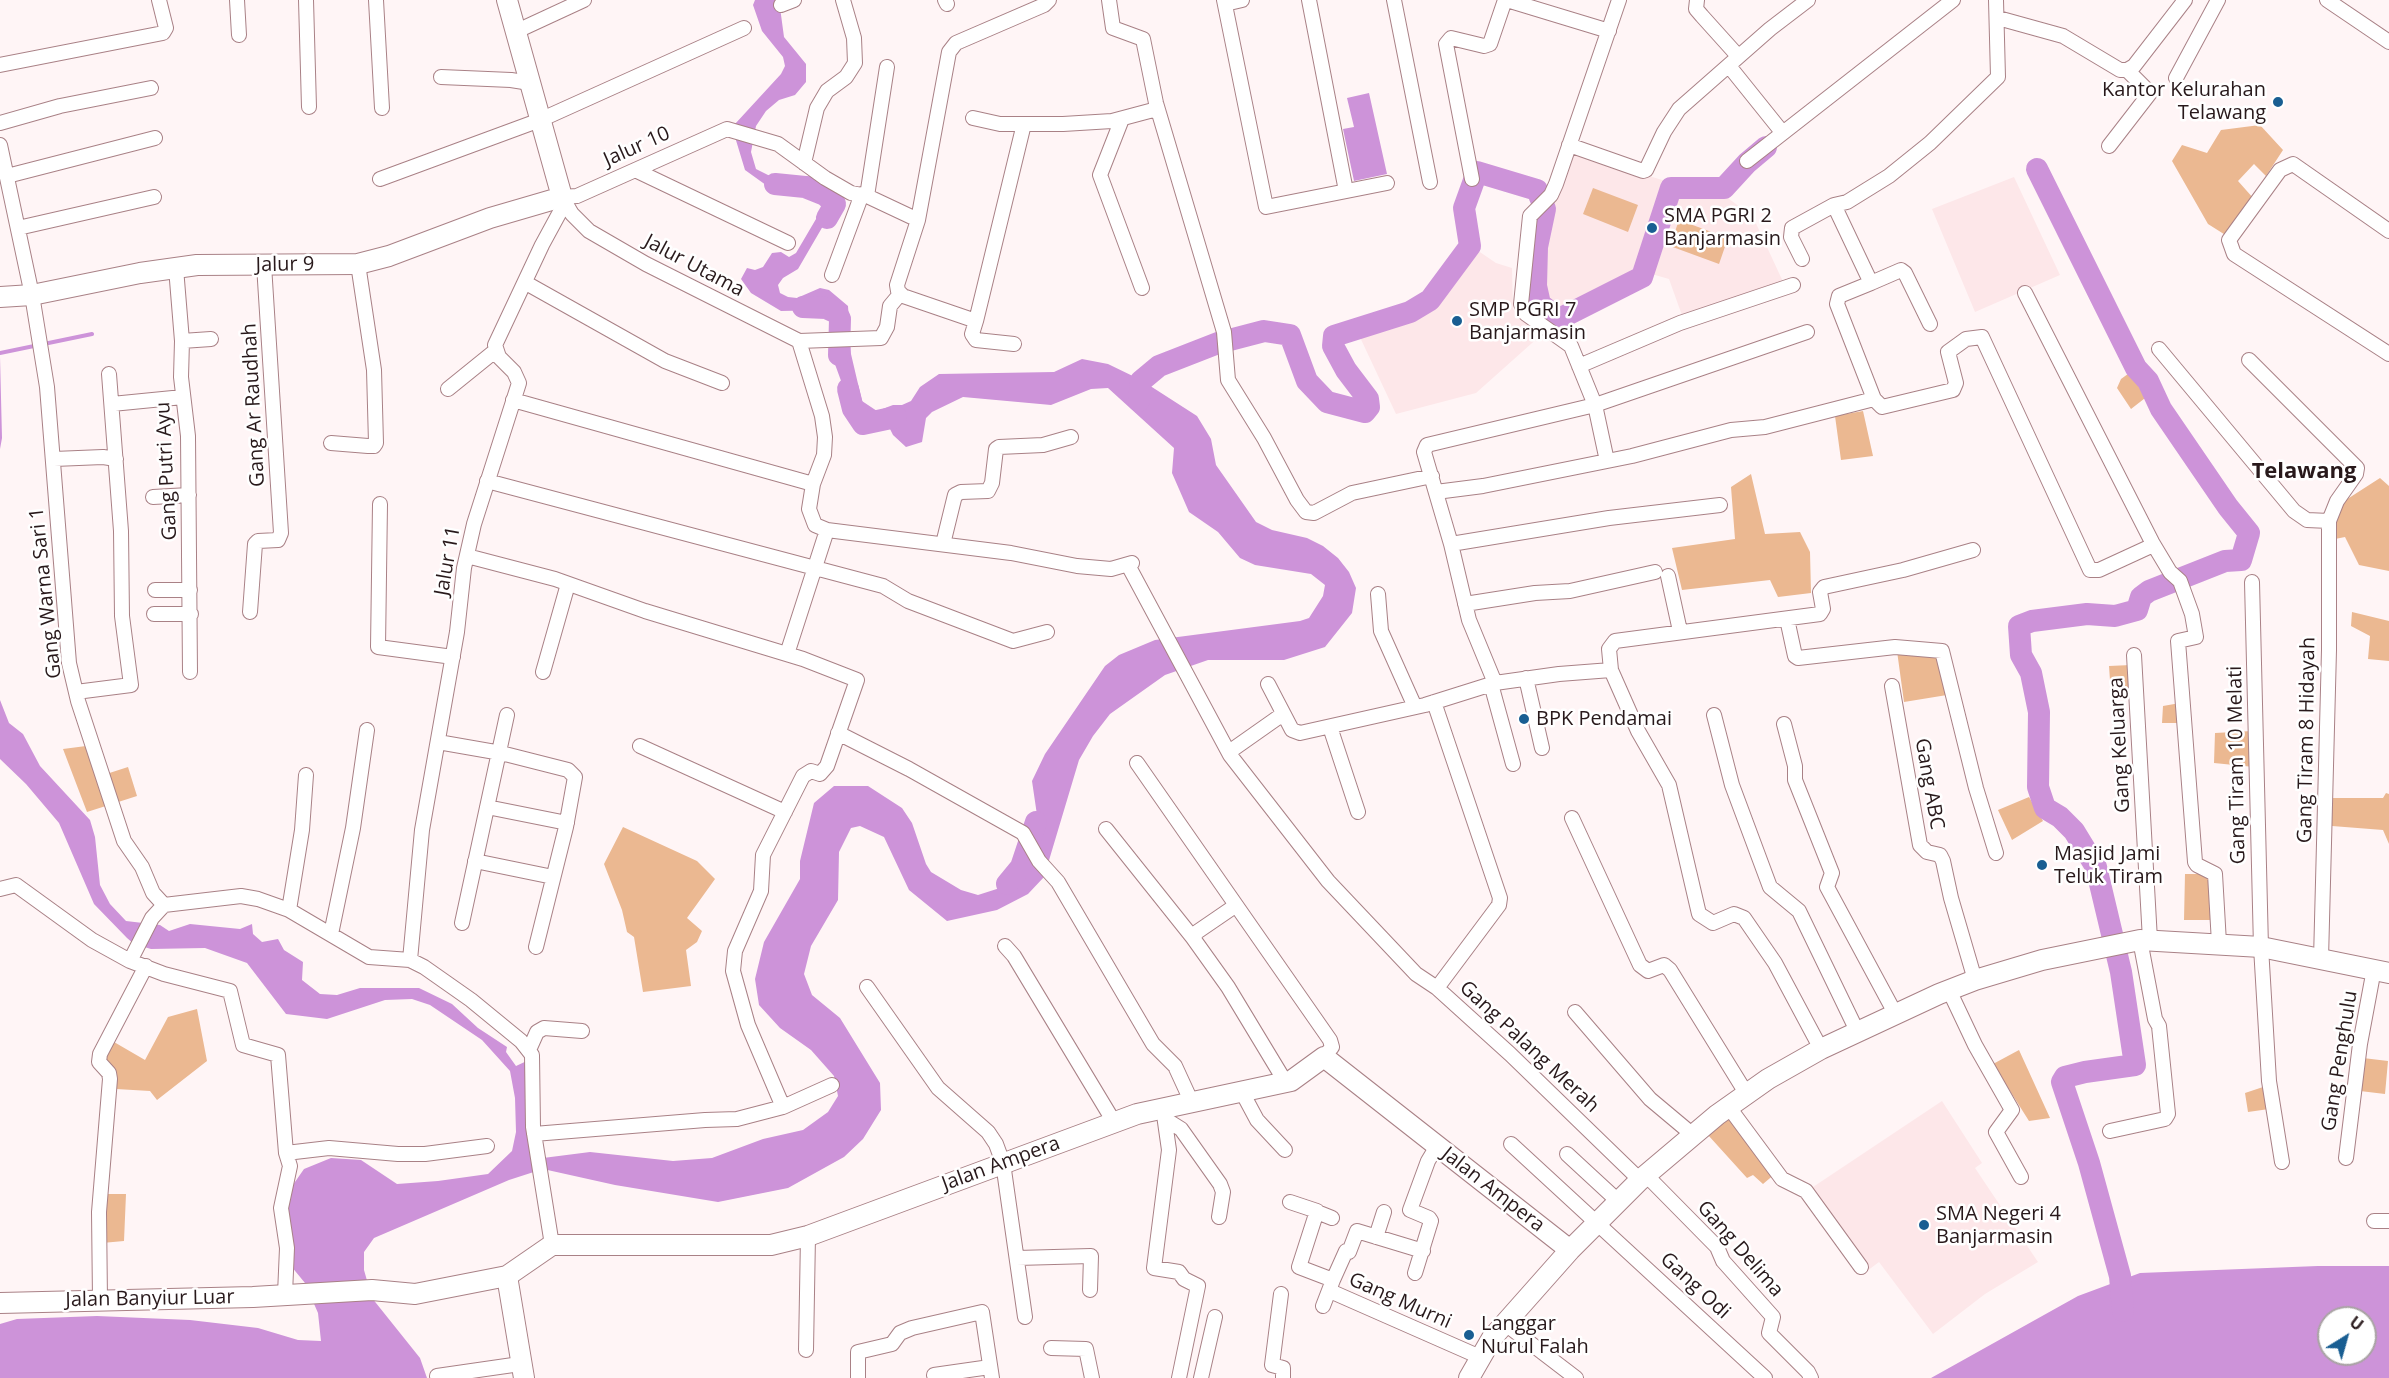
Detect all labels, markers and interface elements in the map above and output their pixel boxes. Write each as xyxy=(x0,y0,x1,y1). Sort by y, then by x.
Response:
place label: Kantor Kelurahan Telawang xyxy=(2102,78,2266,125)
marker: Kantor Kelurahan Telawang xyxy=(2271,95,2285,109)
street label: Jalur 10 xyxy=(600,122,674,172)
place label: SMA PGRI 2 Banjarmasin xyxy=(1664,204,1781,251)
marker: SMA PGRI 2 Banjarmasin xyxy=(1645,221,1659,235)
street label: Jalur Utama xyxy=(640,230,748,302)
street label: Jalur 9 xyxy=(255,252,315,278)
place label: SMP PGRI 7 Banjarmasin xyxy=(1469,298,1586,345)
marker: SMP PGRI 7 Banjarmasin xyxy=(1450,314,1464,328)
street label: Gang Ar Raudhah xyxy=(238,323,270,487)
street label: Gang Putri Ayu xyxy=(151,401,183,541)
district label: Telawang xyxy=(2252,459,2356,485)
street label: Gang Warna Sari 1 xyxy=(25,506,67,680)
street label: Jalur 11 xyxy=(430,524,466,598)
street label: Gang Tiram 8 Hidayah xyxy=(2293,637,2321,843)
street label: Gang Tiram 10 Melati xyxy=(2223,665,2251,865)
street label: Gang Keluarga xyxy=(2104,676,2136,814)
place label: BPK Pendamai xyxy=(1536,707,1672,731)
marker: BPK Pendamai xyxy=(1517,712,1531,726)
street label: Gang ABC xyxy=(1909,737,1949,831)
place label: Masjid Jami Teluk Tiram xyxy=(2054,842,2163,889)
marker: Masjid Jami Teluk Tiram xyxy=(2035,858,2049,872)
street label: Gang Palang Merah xyxy=(1454,976,1604,1118)
street label: Gang Penghulu xyxy=(2317,989,2363,1133)
street label: Jalan Ampera xyxy=(939,1132,1063,1196)
street label: Jalan Ampera xyxy=(1437,1142,1549,1238)
street label: Gang Delima xyxy=(1692,1196,1788,1302)
place label: SMA Negeri 4 Banjarmasin xyxy=(1936,1202,2061,1249)
marker: SMA Negeri 4 Banjarmasin xyxy=(1917,1218,1931,1232)
street label: Gang Odi xyxy=(1655,1248,1735,1324)
street label: Gang Murni xyxy=(1345,1268,1455,1334)
street label: Jalan Banyiur Luar xyxy=(65,1286,235,1312)
north arrow xyxy=(2317,1306,2377,1366)
text: U xyxy=(2345,1311,2368,1336)
place label: Langgar Nurul Falah xyxy=(1481,1312,1589,1359)
marker: Langgar Nurul Falah xyxy=(1462,1328,1476,1342)

